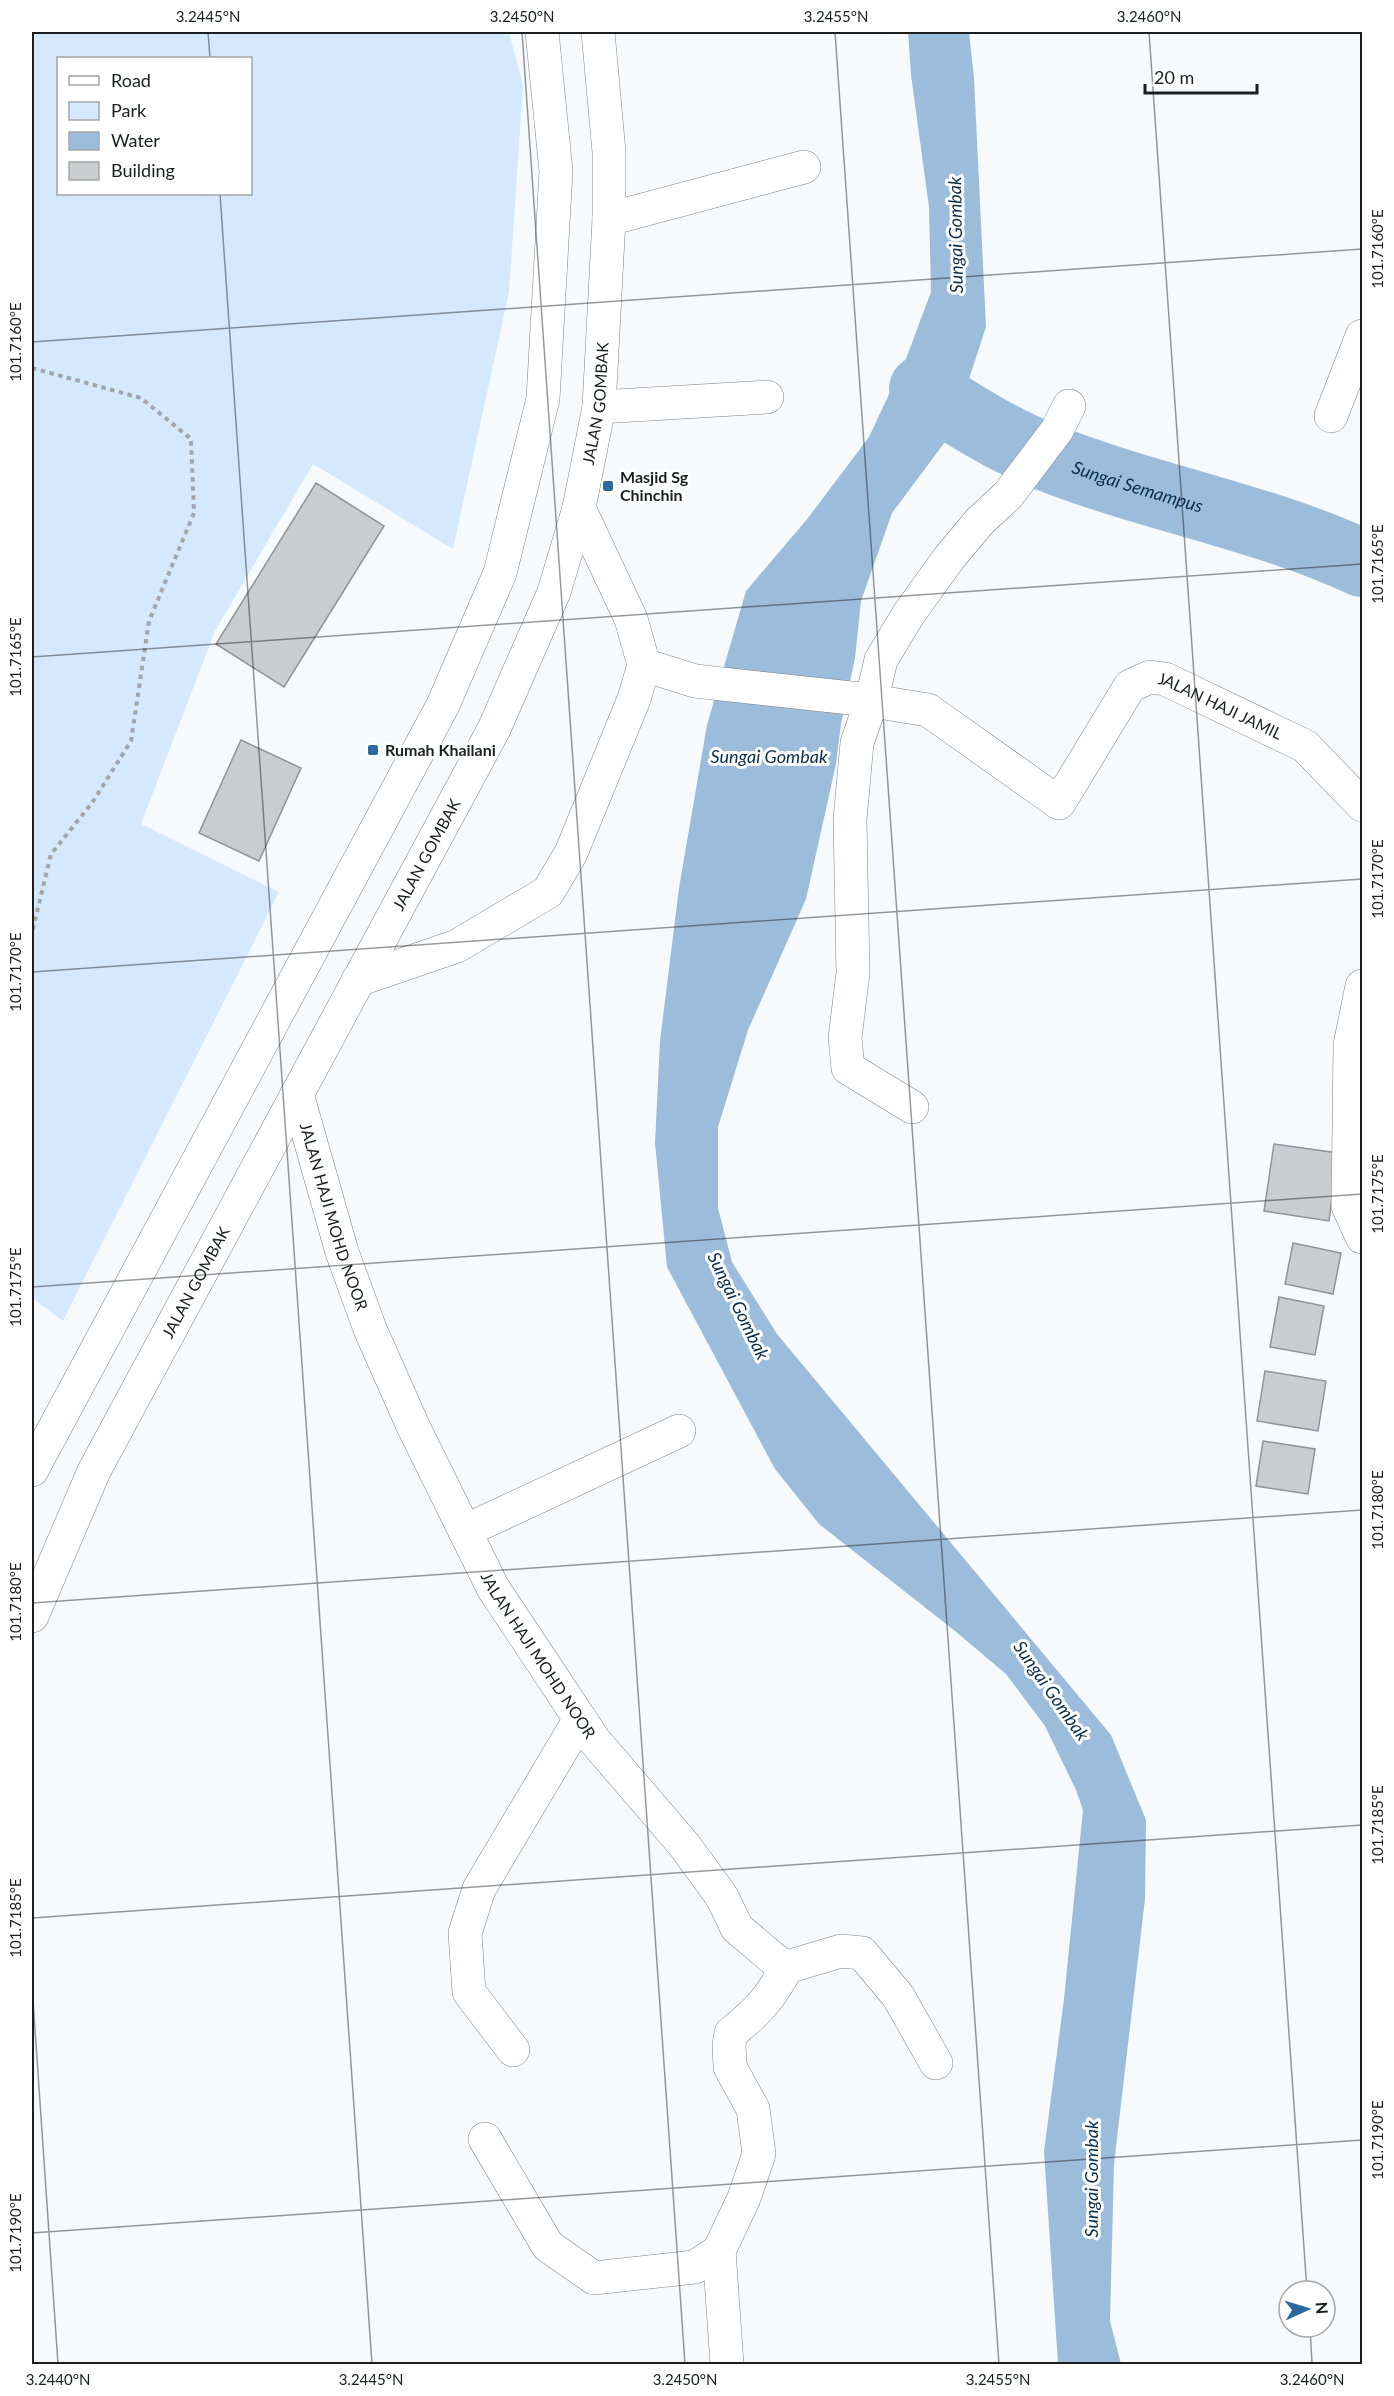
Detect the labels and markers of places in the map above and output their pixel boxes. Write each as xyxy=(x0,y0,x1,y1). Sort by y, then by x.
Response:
place label: Masjid Sg Chinchin xyxy=(620,467,689,504)
marker: Masjid Sg Chinchin xyxy=(601,479,615,493)
place label: Rumah Khailani xyxy=(385,740,496,759)
marker: Rumah Khailani xyxy=(366,743,380,757)

